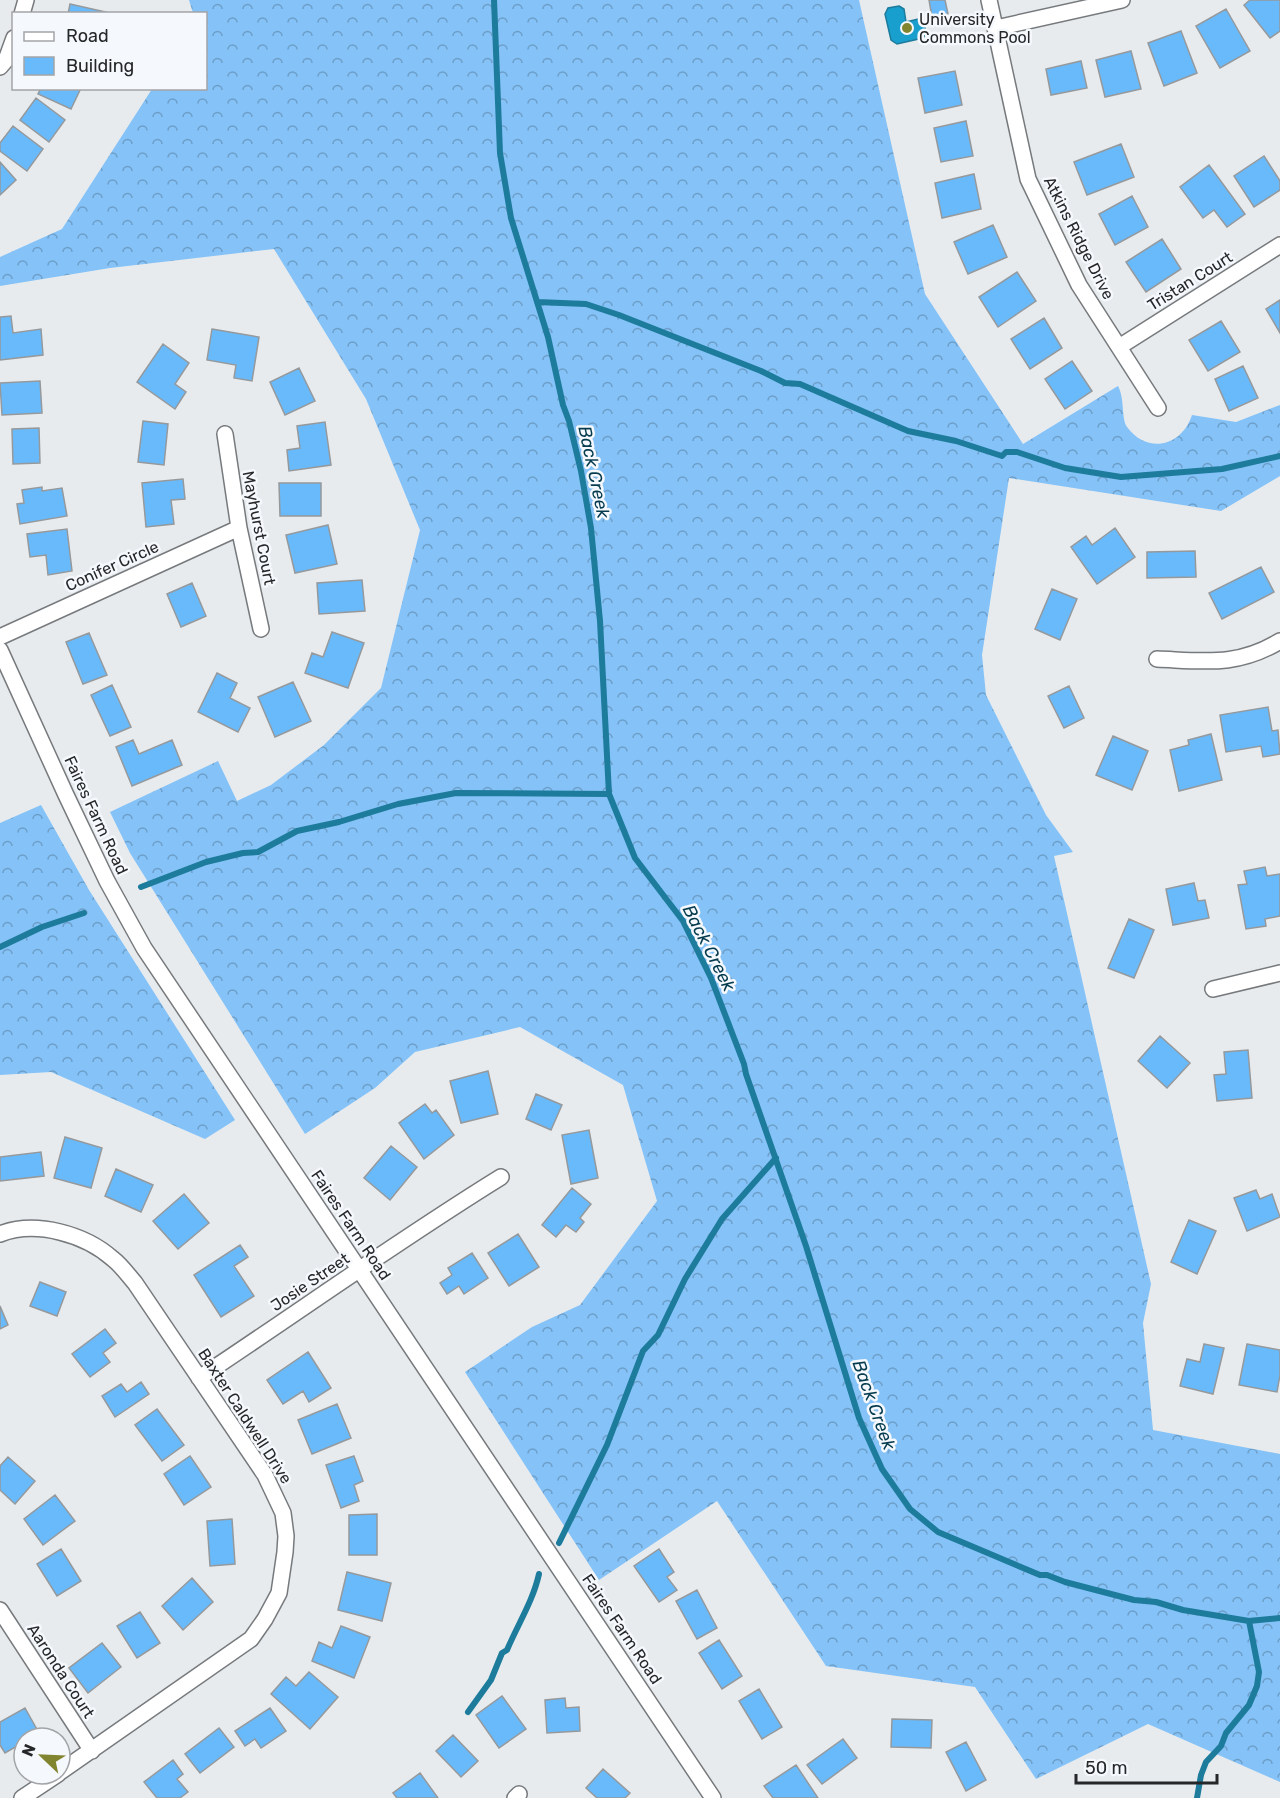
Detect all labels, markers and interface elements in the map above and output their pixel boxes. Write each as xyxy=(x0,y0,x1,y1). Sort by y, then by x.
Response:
place label: University Commons Pool xyxy=(919,10,1031,47)
legend xyxy=(12,12,207,90)
marker: University Commons Pool xyxy=(900,21,914,35)
text: Road xyxy=(66,25,109,47)
text: Building xyxy=(66,55,134,77)
street label: Atkins Ridge Drive xyxy=(1040,173,1118,303)
street label: Tristan Court xyxy=(1144,247,1236,315)
water label: Back Creek xyxy=(573,424,615,521)
street label: Mayhurst Court xyxy=(239,469,279,587)
street label: Conifer Circle xyxy=(62,537,162,595)
street label: Faires Farm Road xyxy=(60,753,132,877)
water label: Back Creek xyxy=(678,901,741,996)
street label: Faires Farm Road xyxy=(307,1166,395,1284)
street label: Josie Street xyxy=(267,1249,353,1315)
street label: Baxter Caldwell Drive xyxy=(194,1345,296,1487)
water label: Back Creek xyxy=(848,1357,901,1454)
street label: Faires Farm Road xyxy=(578,1570,666,1688)
street label: Aaronda Court xyxy=(24,1620,98,1722)
north arrow xyxy=(12,1726,72,1786)
text: N xyxy=(18,1741,40,1759)
scale bar xyxy=(1076,1747,1217,1785)
text: 50 m xyxy=(1085,1757,1128,1779)

